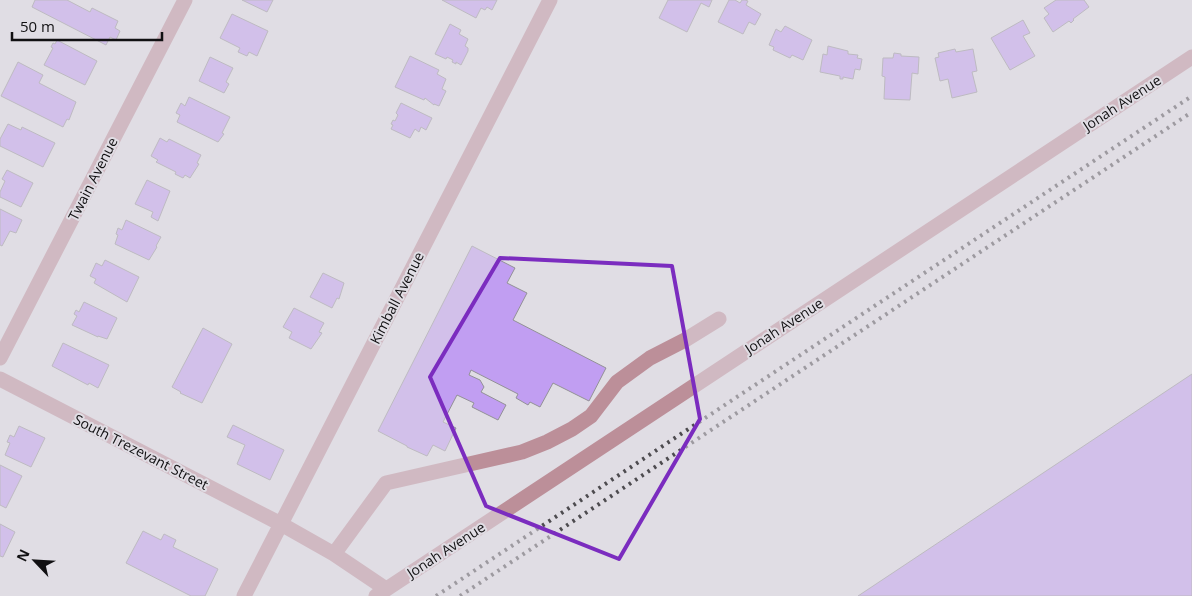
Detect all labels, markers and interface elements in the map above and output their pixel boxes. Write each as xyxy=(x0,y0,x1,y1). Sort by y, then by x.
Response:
scale bar xyxy=(12,10,162,42)
text: 50 m xyxy=(20,16,55,36)
street label: Jonah Avenue xyxy=(1077,70,1165,136)
street label: Twain Avenue xyxy=(63,134,122,224)
street label: Kimball Avenue xyxy=(365,248,428,347)
street label: Jonah Avenue xyxy=(739,293,827,359)
street label: South Trezevant Street xyxy=(71,409,212,494)
street label: Jonah Avenue xyxy=(401,517,489,583)
north arrow xyxy=(10,536,60,586)
text: N xyxy=(12,546,34,564)

